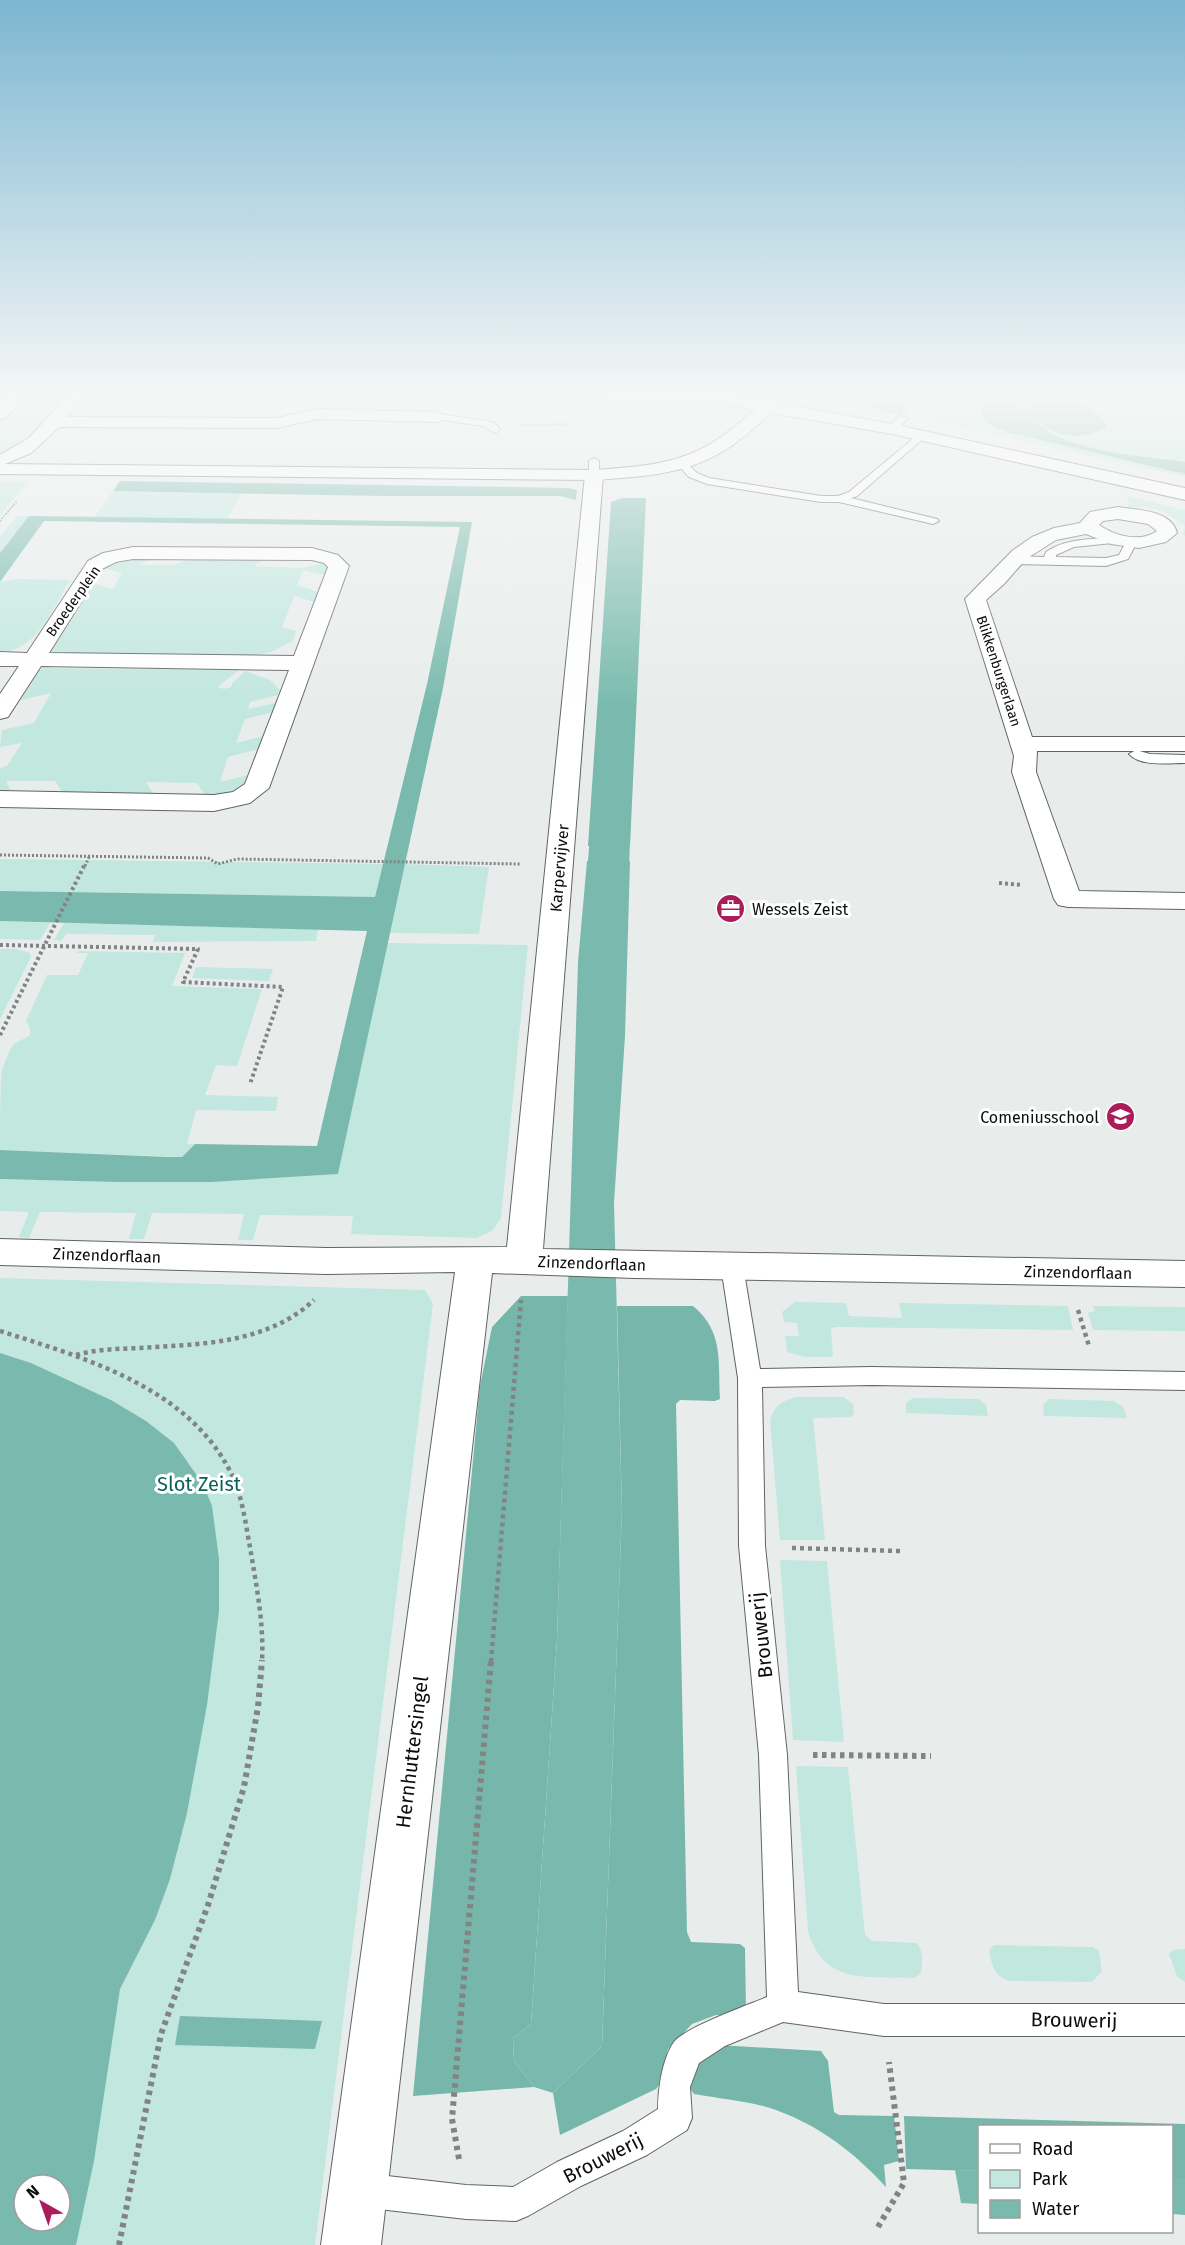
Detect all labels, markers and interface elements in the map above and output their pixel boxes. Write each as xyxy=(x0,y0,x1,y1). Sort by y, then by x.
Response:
street label: Broederplein xyxy=(43,562,104,640)
street label: Blikkenburgerlaan xyxy=(973,613,1024,729)
street label: Karpervijver xyxy=(546,822,573,913)
office icon: Wessels Zeist xyxy=(715,893,747,925)
place label: Wessels Zeist xyxy=(752,900,848,919)
school or university icon: Comeniusschool xyxy=(1104,1101,1136,1133)
place label: Comeniusschool xyxy=(980,1108,1099,1127)
street label: Zinzendorflaan xyxy=(52,1244,161,1267)
street label: Zinzendorflaan xyxy=(537,1252,646,1275)
street label: Zinzendorflaan xyxy=(1024,1262,1132,1283)
park label: Slot Zeist xyxy=(157,1472,242,1496)
street label: Brouwerij xyxy=(745,1591,777,1679)
street label: Hernhuttersingel xyxy=(391,1674,433,1830)
street label: Brouwerij xyxy=(1030,2007,1118,2033)
legend xyxy=(978,2125,1173,2233)
street label: Brouwerij xyxy=(559,2128,647,2188)
text: Road xyxy=(1032,2138,1074,2160)
text: Park xyxy=(1032,2168,1068,2190)
north arrow xyxy=(12,2173,72,2233)
text: N xyxy=(23,2181,43,2203)
text: Water xyxy=(1032,2198,1079,2220)

